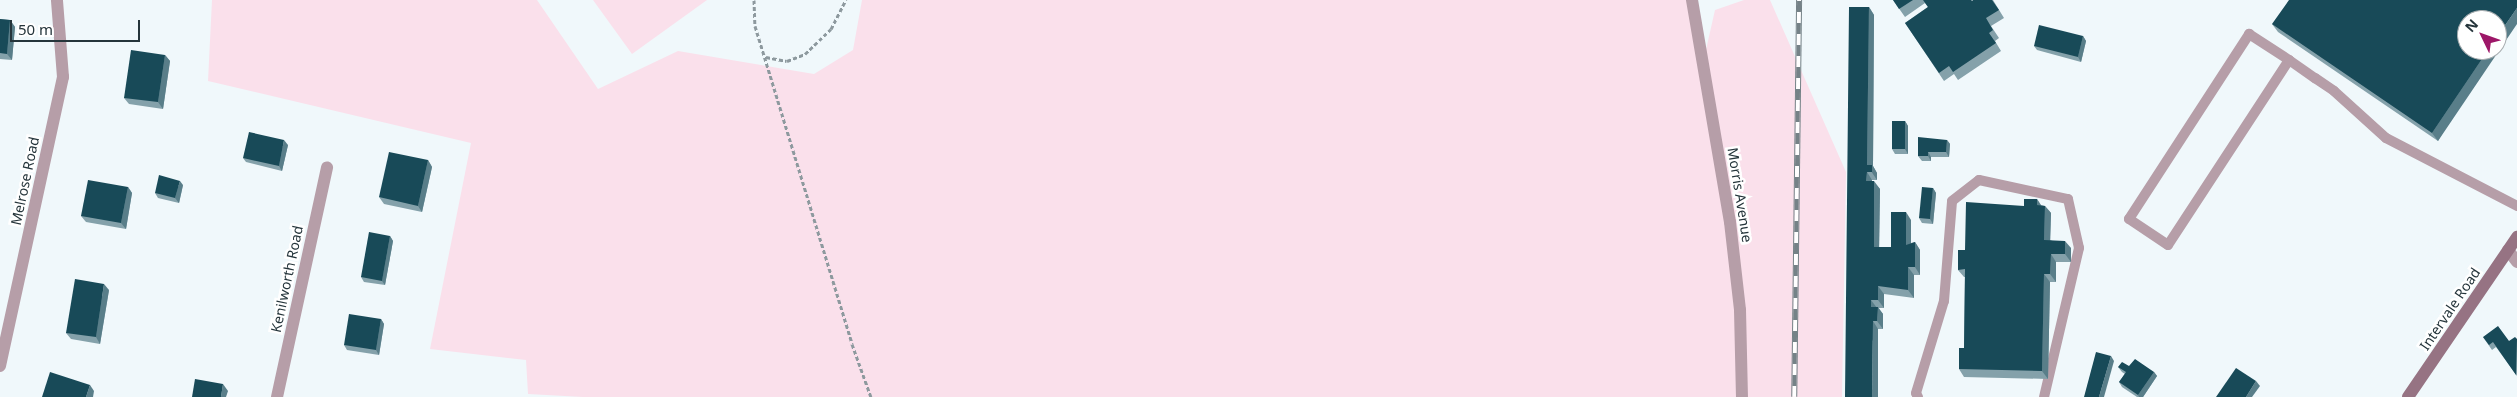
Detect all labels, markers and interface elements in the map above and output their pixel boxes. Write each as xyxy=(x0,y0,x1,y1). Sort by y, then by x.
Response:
scale bar xyxy=(12,10,142,42)
north arrow xyxy=(2457,10,2507,60)
text: N xyxy=(2460,15,2482,36)
text: 50 m xyxy=(18,19,53,39)
street label: Melrose Road xyxy=(7,135,43,227)
street label: Morris Avenue xyxy=(1724,146,1756,244)
street label: Kenilworth Road xyxy=(267,224,307,334)
street label: Intervale Road xyxy=(2416,265,2484,353)

